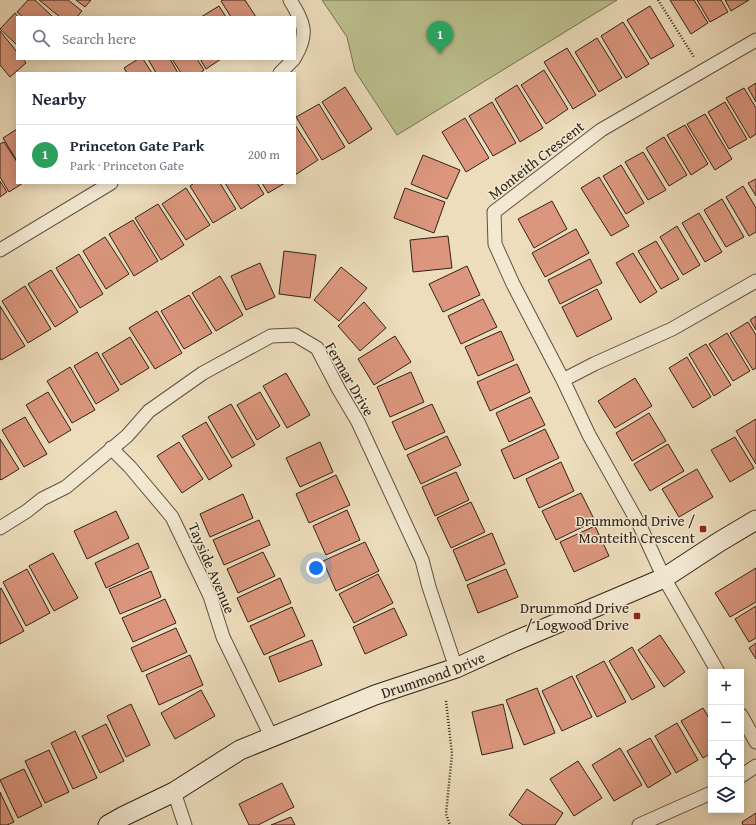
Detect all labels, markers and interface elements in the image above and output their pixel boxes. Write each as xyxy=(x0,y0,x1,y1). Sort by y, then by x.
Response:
search box xyxy=(16,16,296,60)
pin: 1 xyxy=(427,21,453,54)
icon: search xyxy=(30,27,52,49)
text: Search here xyxy=(62,28,136,49)
text: Nearby xyxy=(32,86,86,111)
street label: Monteith Crescent xyxy=(484,115,589,204)
text: Princeton Gate Park xyxy=(70,135,204,156)
text: 1 xyxy=(42,145,48,164)
text: 200 m xyxy=(248,145,280,164)
text: Park · Princeton Gate xyxy=(70,156,184,175)
street label: Fermar Drive xyxy=(320,338,380,420)
place label: Drummond Drive / Monteith Crescent xyxy=(576,510,696,548)
street label: Tayside Avenue xyxy=(183,519,241,617)
marker: Drummond Drive / Monteith Crescent xyxy=(698,524,708,534)
your location xyxy=(306,558,326,578)
place label: Drummond Drive / Logwood Drive xyxy=(520,597,629,635)
marker: Drummond Drive / Logwood Drive xyxy=(632,611,642,621)
street label: Drummond Drive xyxy=(378,646,488,703)
map controls xyxy=(708,669,744,813)
button: + xyxy=(708,669,744,705)
button: − xyxy=(708,705,744,741)
button: locate xyxy=(708,741,744,777)
button: layers xyxy=(708,777,744,813)

